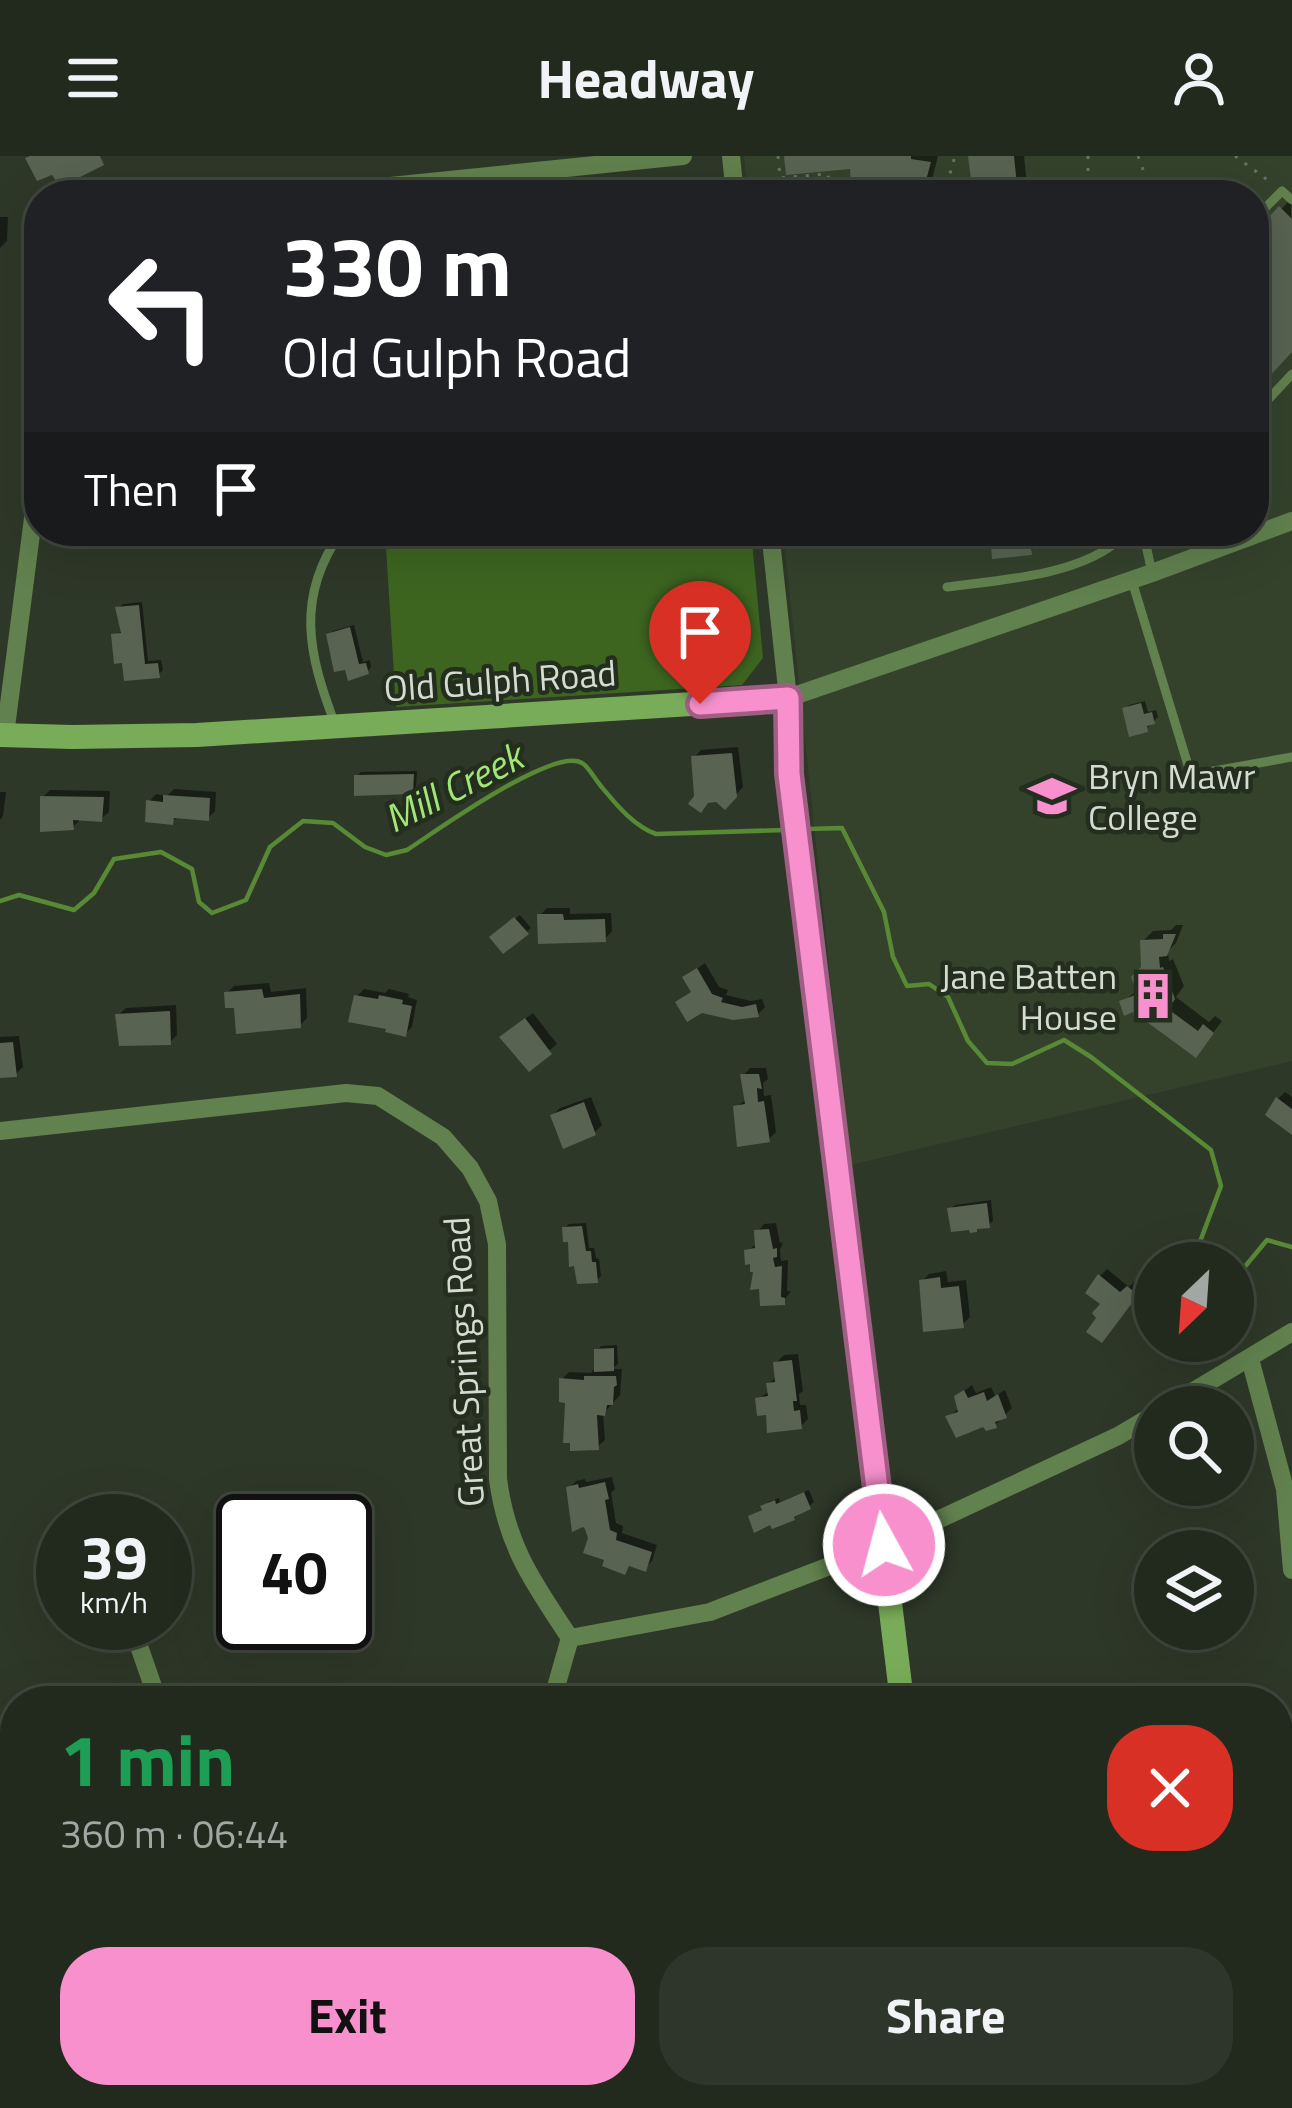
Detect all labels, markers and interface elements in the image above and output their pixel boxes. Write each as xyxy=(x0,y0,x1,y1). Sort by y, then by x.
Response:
text: Headway xyxy=(538,37,754,119)
icon: menu xyxy=(60,45,126,111)
icon: person xyxy=(1166,45,1232,111)
text: 330 m xyxy=(282,201,512,329)
icon: left xyxy=(84,228,240,384)
text: Old Gulph Road xyxy=(282,316,631,398)
text: Then xyxy=(84,455,179,523)
icon: arrive xyxy=(203,456,269,522)
pin xyxy=(649,581,751,704)
icon: arrive xyxy=(667,599,733,665)
street label: Old Gulph Road xyxy=(382,644,618,716)
water label: Mill Creek xyxy=(373,725,537,847)
place label: Bryn Mawr College xyxy=(1088,748,1255,844)
school or university icon: Bryn Mawr College xyxy=(1027,771,1077,821)
place label: Jane Batten House xyxy=(940,948,1117,1044)
building icon: Jane Batten House xyxy=(1128,971,1178,1021)
street label: Great Springs Road xyxy=(428,1216,498,1508)
north arrow xyxy=(1134,1242,1254,1362)
map controls xyxy=(1134,1242,1254,1650)
button: search xyxy=(1134,1386,1254,1506)
position arrow xyxy=(821,1482,947,1608)
speed limit sign: 40 xyxy=(216,1494,372,1650)
text: 39 xyxy=(80,1511,148,1602)
button: layers xyxy=(1134,1530,1254,1650)
text: km/h xyxy=(80,1579,148,1625)
text: 1 min xyxy=(60,1704,235,1814)
button: close xyxy=(1107,1725,1233,1851)
text: 360 m · 06:44 xyxy=(60,1804,288,1863)
button: Exit xyxy=(60,1947,635,2085)
button: Share xyxy=(659,1947,1233,2085)

